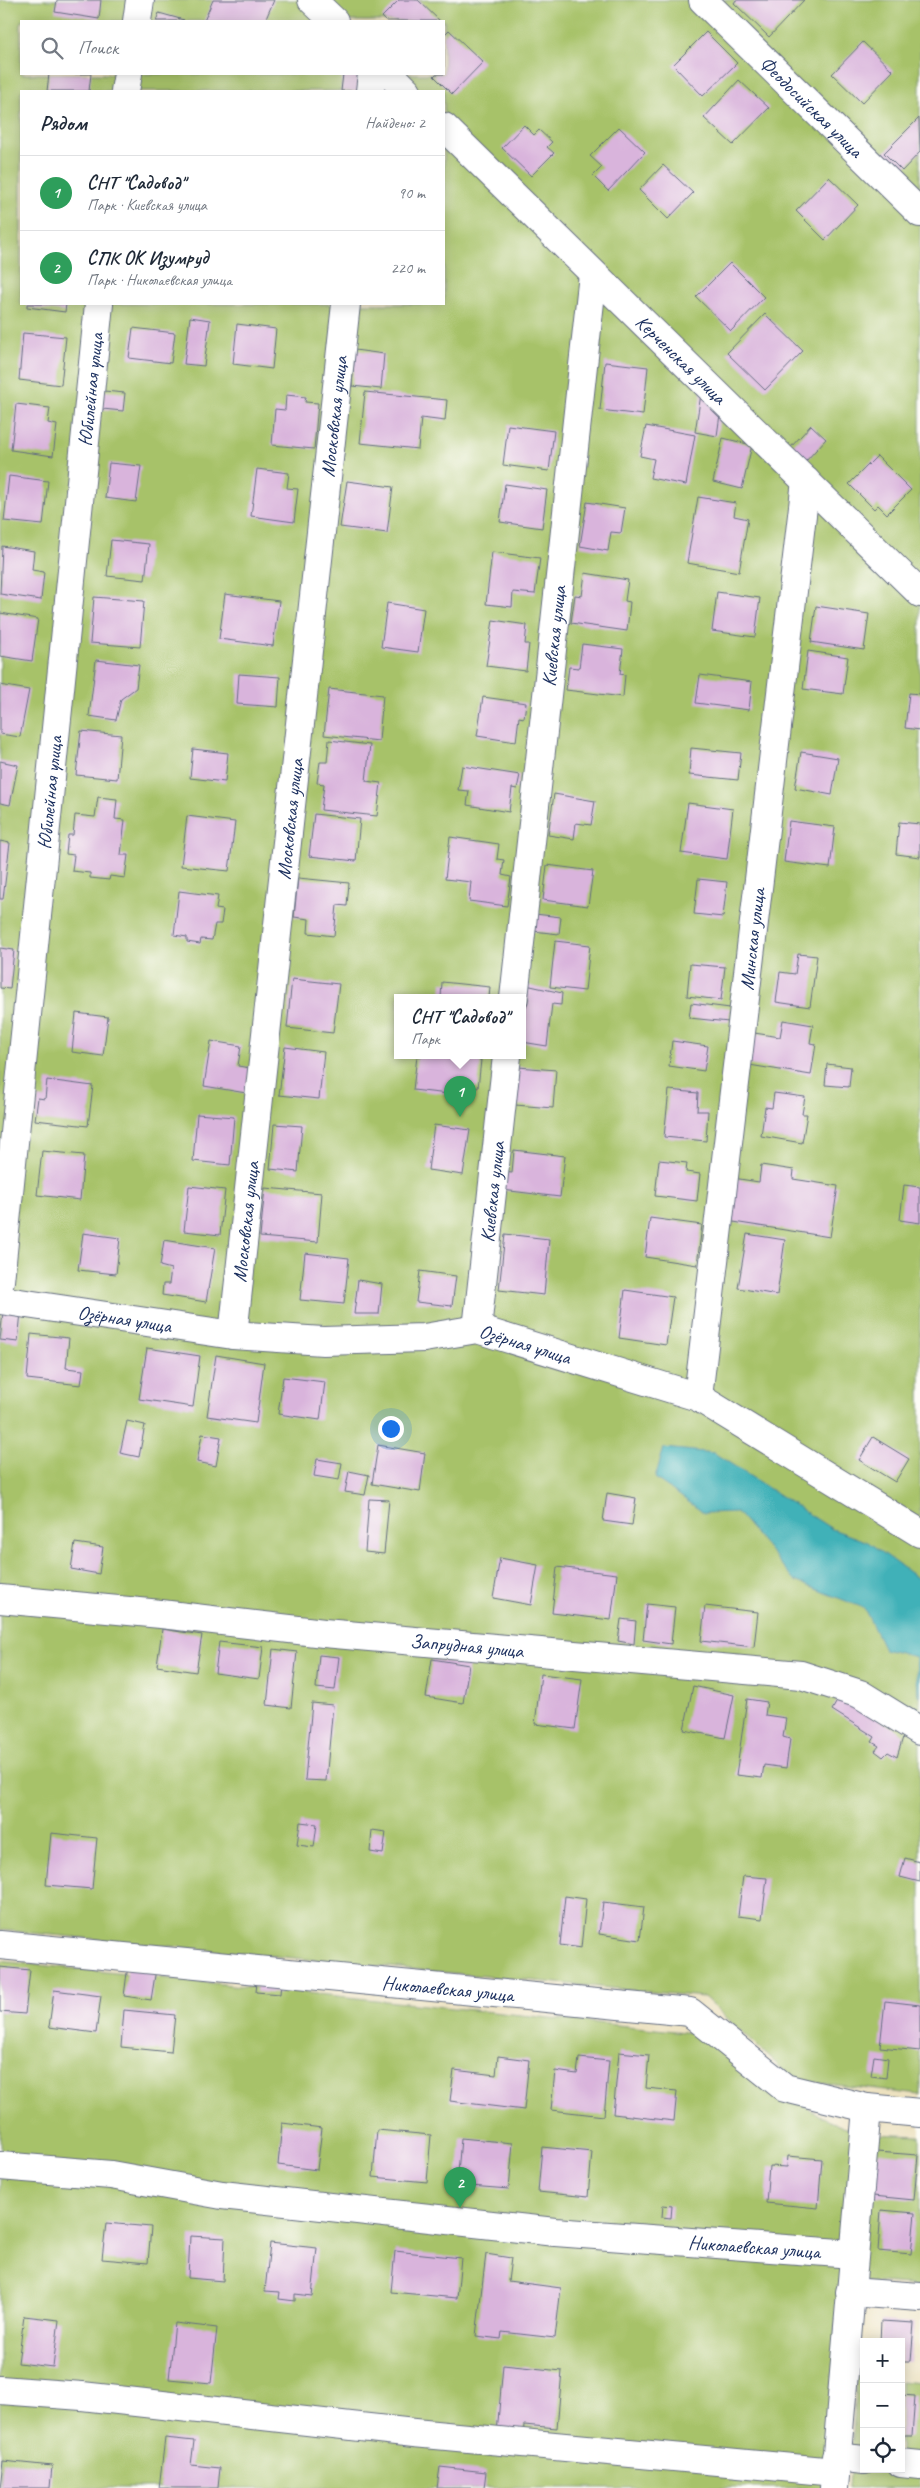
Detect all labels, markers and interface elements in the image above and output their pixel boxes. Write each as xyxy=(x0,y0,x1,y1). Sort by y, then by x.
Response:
search box xyxy=(20,20,445,75)
icon: search xyxy=(38,34,66,62)
text: Поиск xyxy=(78,36,118,60)
street label: Феодосийская улица xyxy=(755,50,870,164)
text: Рядом xyxy=(40,110,87,136)
text: Найдено: 2 xyxy=(365,113,425,133)
text: СНТ "Садовод" xyxy=(87,171,185,195)
text: 1 xyxy=(52,183,60,203)
text: 90 m xyxy=(398,183,425,203)
text: Парк · Киевская улица xyxy=(87,195,207,215)
text: СПК ОК Изумруд xyxy=(87,246,208,270)
text: 2 xyxy=(52,258,60,278)
text: 220 m xyxy=(391,258,425,278)
text: Парк · Николаевская улица xyxy=(87,270,232,290)
street label: Керченская улица xyxy=(631,309,733,410)
street label: Юбилейная улица xyxy=(72,330,109,447)
street label: Московская улица xyxy=(315,354,353,478)
street label: Киевская улица xyxy=(536,583,572,688)
street label: Юбилейная улица xyxy=(31,733,68,850)
street label: Московская улица xyxy=(271,756,309,881)
street label: Минская улица xyxy=(734,885,771,991)
popup xyxy=(394,994,526,1059)
text: СНТ "Садовод" xyxy=(411,1005,509,1029)
text: Парк xyxy=(411,1029,440,1049)
pin: 1 xyxy=(444,1076,476,1117)
street label: Киевская улица xyxy=(474,1139,510,1243)
street label: Московская улица xyxy=(226,1159,265,1283)
street label: Озёрная улица xyxy=(76,1299,175,1338)
street label: Озёрная улица xyxy=(476,1318,576,1370)
your location xyxy=(378,1416,404,1442)
street label: Запрудная улица xyxy=(409,1628,526,1663)
street label: Николаевская улица xyxy=(381,1970,517,2007)
pin: 2 xyxy=(444,2167,476,2208)
street label: Николаевская улица xyxy=(687,2229,823,2264)
map controls xyxy=(860,2338,905,2473)
button: + xyxy=(860,2338,905,2383)
button: − xyxy=(860,2383,905,2428)
button: locate xyxy=(860,2428,905,2473)

